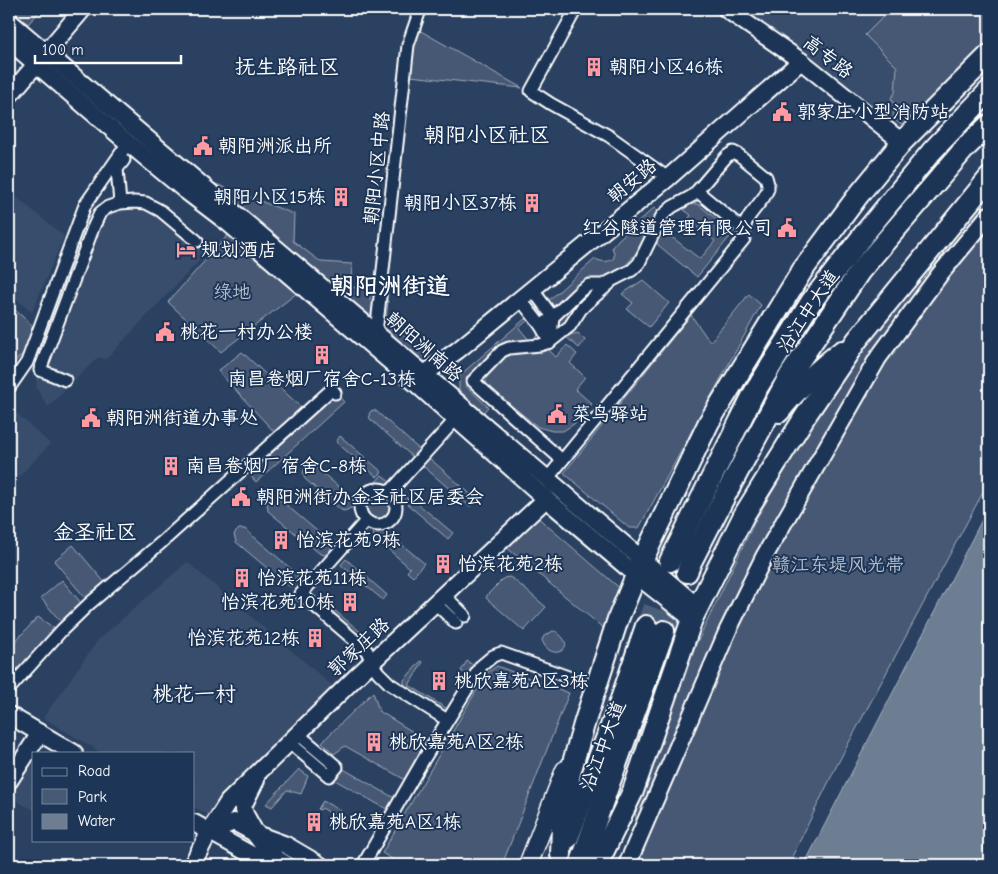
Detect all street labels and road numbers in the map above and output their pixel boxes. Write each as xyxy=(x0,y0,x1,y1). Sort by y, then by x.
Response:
street label: 高专路 xyxy=(799,31,857,83)
street label: 朝阳小区中路 xyxy=(360,110,394,226)
street label: 朝安路 xyxy=(603,154,661,208)
street label: 沿江中大道 xyxy=(772,265,844,357)
street label: 朝阳洲南路 xyxy=(381,308,467,386)
street label: 郭家庄路 xyxy=(324,613,394,681)
street label: 沿江中大道 xyxy=(576,698,630,794)

